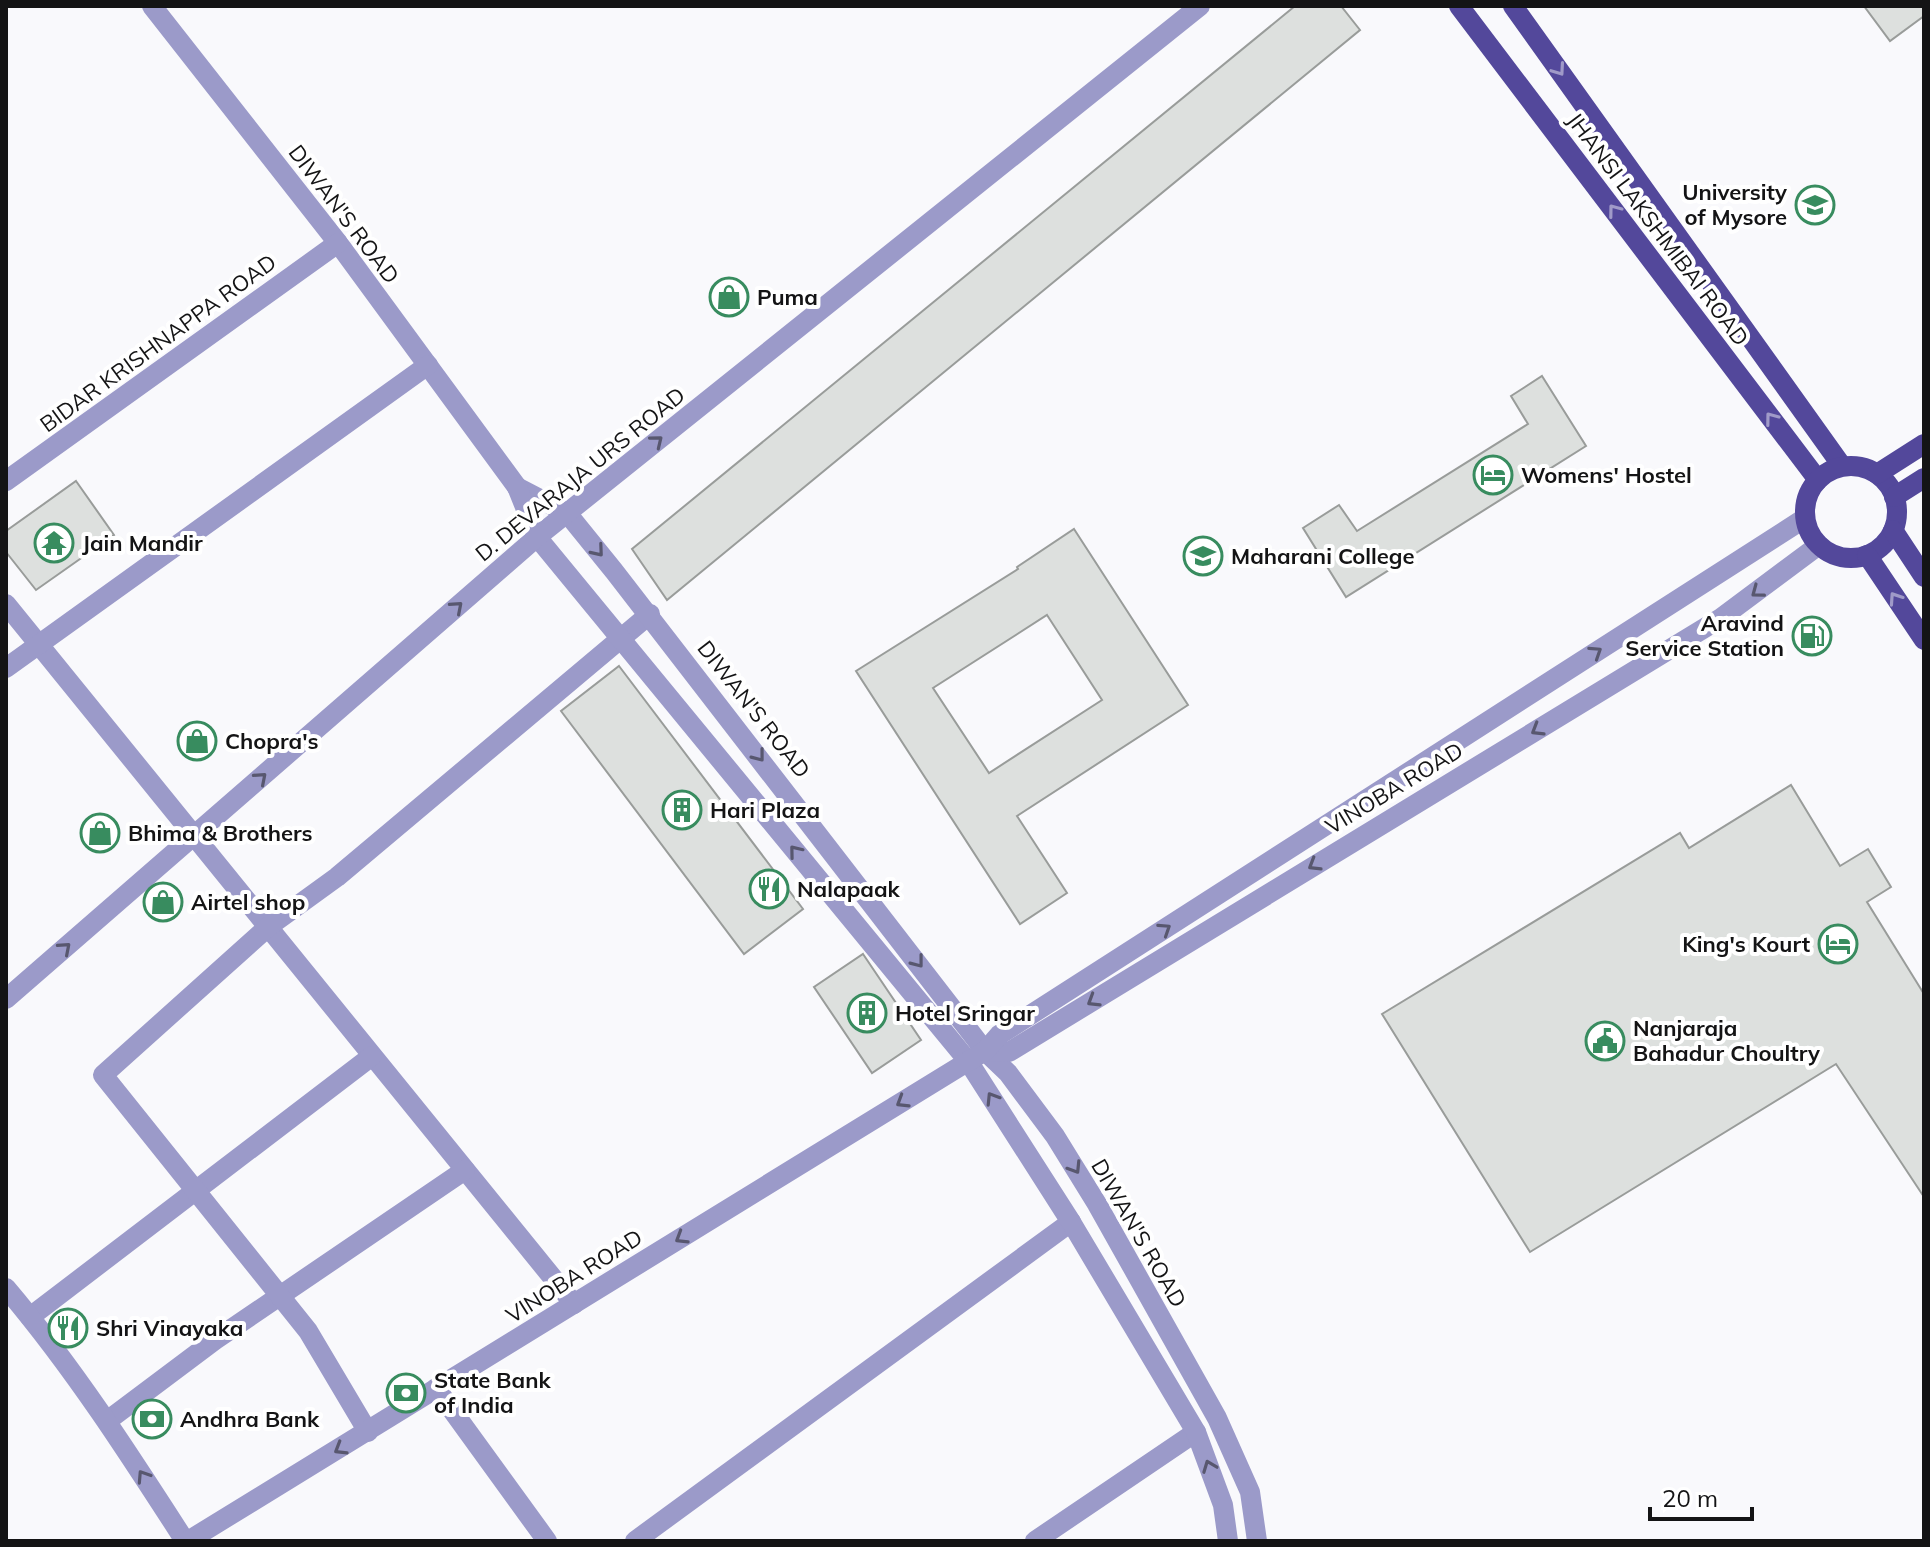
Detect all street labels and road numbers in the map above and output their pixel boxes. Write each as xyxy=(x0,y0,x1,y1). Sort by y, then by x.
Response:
street label: JHANSI LAKSHMIBAI ROAD xyxy=(1561,107,1755,351)
street label: DIWAN'S ROAD xyxy=(283,139,405,289)
street label: BIDAR KRISHNAPPA ROAD xyxy=(34,248,282,438)
street label: D. DEVARAJA URS ROAD xyxy=(469,381,691,567)
street label: DIWAN'S ROAD xyxy=(692,635,816,783)
street label: VINOBA ROAD xyxy=(1320,736,1468,840)
street label: DIWAN'S ROAD xyxy=(1085,1154,1193,1312)
street label: VINOBA ROAD xyxy=(501,1223,647,1329)

